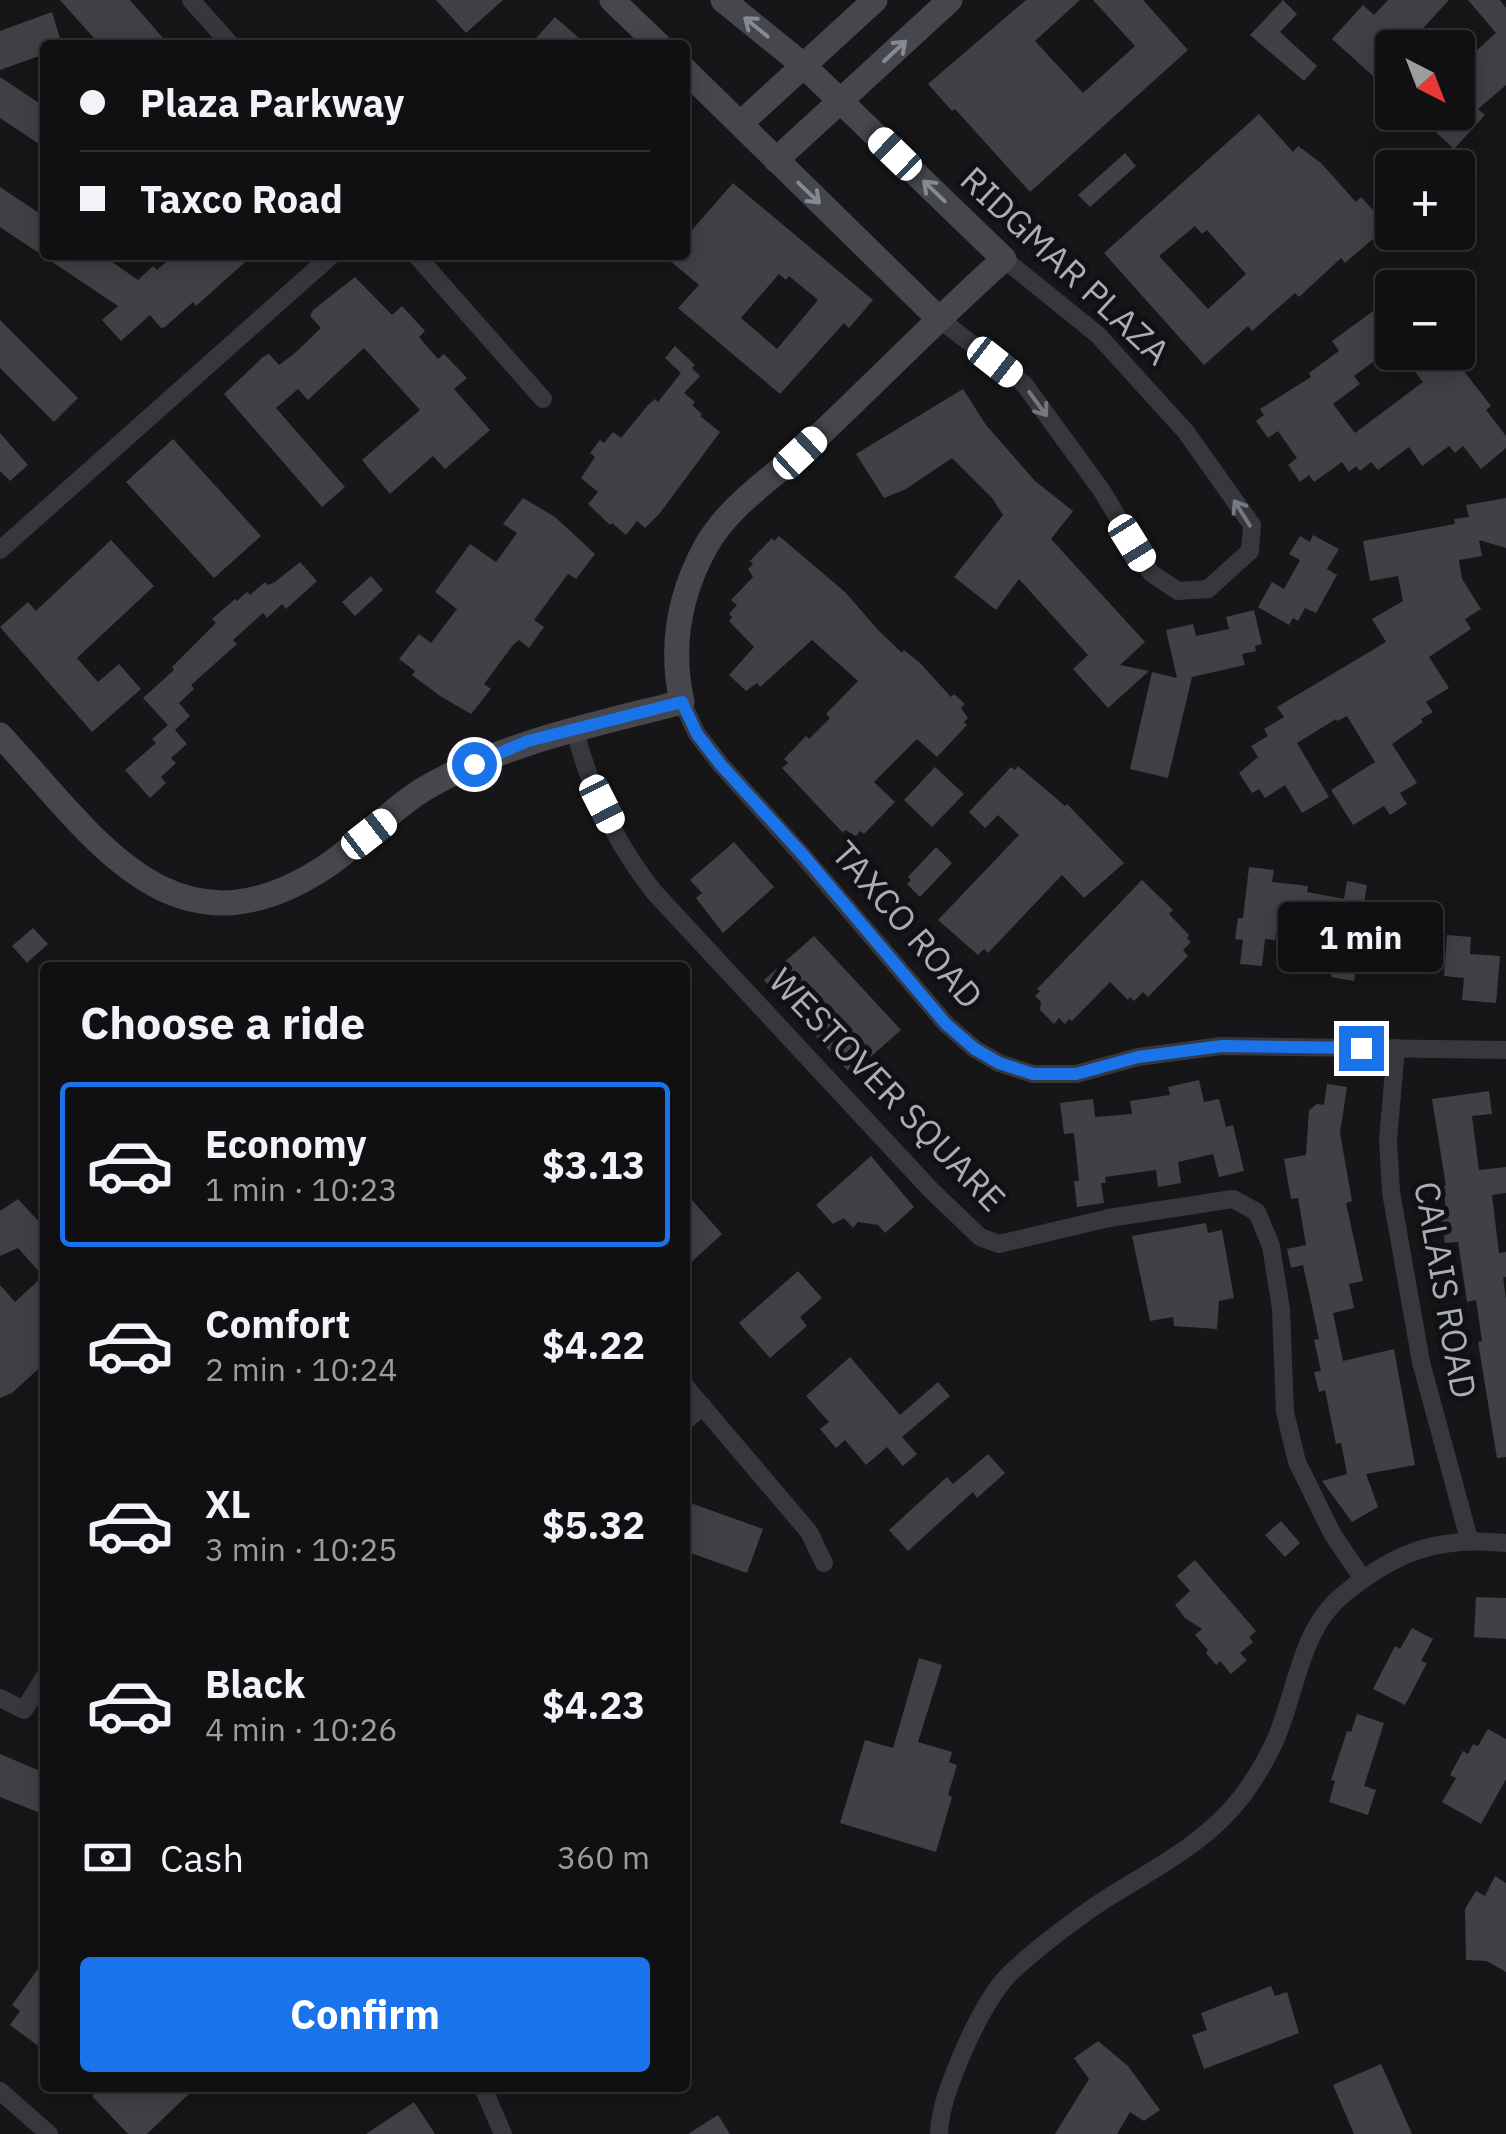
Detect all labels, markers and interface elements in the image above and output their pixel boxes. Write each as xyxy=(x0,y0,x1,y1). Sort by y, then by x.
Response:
one-way arrow xyxy=(744,16,770,38)
north arrow xyxy=(1375,30,1475,130)
map controls xyxy=(1375,30,1475,370)
one-way arrow xyxy=(883,39,907,63)
text: Plaza Parkway xyxy=(140,78,404,127)
car xyxy=(863,122,927,186)
button: + xyxy=(1375,150,1475,250)
street label: RIDGMAR PLAZA xyxy=(951,156,1180,374)
text: Taxco Road xyxy=(140,174,343,223)
one-way arrow xyxy=(922,179,946,203)
one-way arrow xyxy=(797,180,821,204)
button: − xyxy=(1375,270,1475,370)
car xyxy=(962,332,1028,392)
one-way arrow xyxy=(1028,390,1049,417)
car xyxy=(768,422,832,484)
one-way arrow xyxy=(1232,500,1252,528)
car xyxy=(1103,510,1161,576)
route start xyxy=(452,742,497,787)
car xyxy=(575,770,629,838)
car xyxy=(336,804,402,864)
street label: TAXCO ROAD xyxy=(822,831,993,1018)
callout: 1 min xyxy=(1278,903,1444,973)
text: 1 min xyxy=(1319,916,1402,958)
street label: WESTOVER SQUARE xyxy=(760,958,1016,1221)
text: Choose a ride xyxy=(80,993,365,1051)
route end xyxy=(1339,1026,1384,1071)
text: Economy xyxy=(205,1119,367,1168)
icon: car xyxy=(85,1120,175,1210)
text: $3.13 xyxy=(542,1140,645,1189)
text: 1 min · 10:23 xyxy=(205,1168,398,1210)
street label: CALAIS ROAD xyxy=(1404,1178,1488,1402)
text: Comfort xyxy=(205,1299,350,1348)
icon: car xyxy=(85,1300,175,1390)
text: $4.22 xyxy=(542,1320,645,1369)
text: 2 min · 10:24 xyxy=(205,1348,398,1390)
text: XL xyxy=(205,1479,251,1528)
icon: car xyxy=(85,1480,175,1570)
text: $5.32 xyxy=(542,1500,645,1549)
text: 3 min · 10:25 xyxy=(205,1528,398,1570)
text: Black xyxy=(205,1659,305,1708)
icon: car xyxy=(85,1660,175,1750)
text: $4.23 xyxy=(542,1680,645,1729)
text: 4 min · 10:26 xyxy=(205,1708,398,1750)
icon: cash xyxy=(80,1830,135,1885)
text: Cash xyxy=(160,1833,244,1882)
text: 360 m xyxy=(557,1836,650,1878)
button: Confirm xyxy=(80,1957,650,2072)

